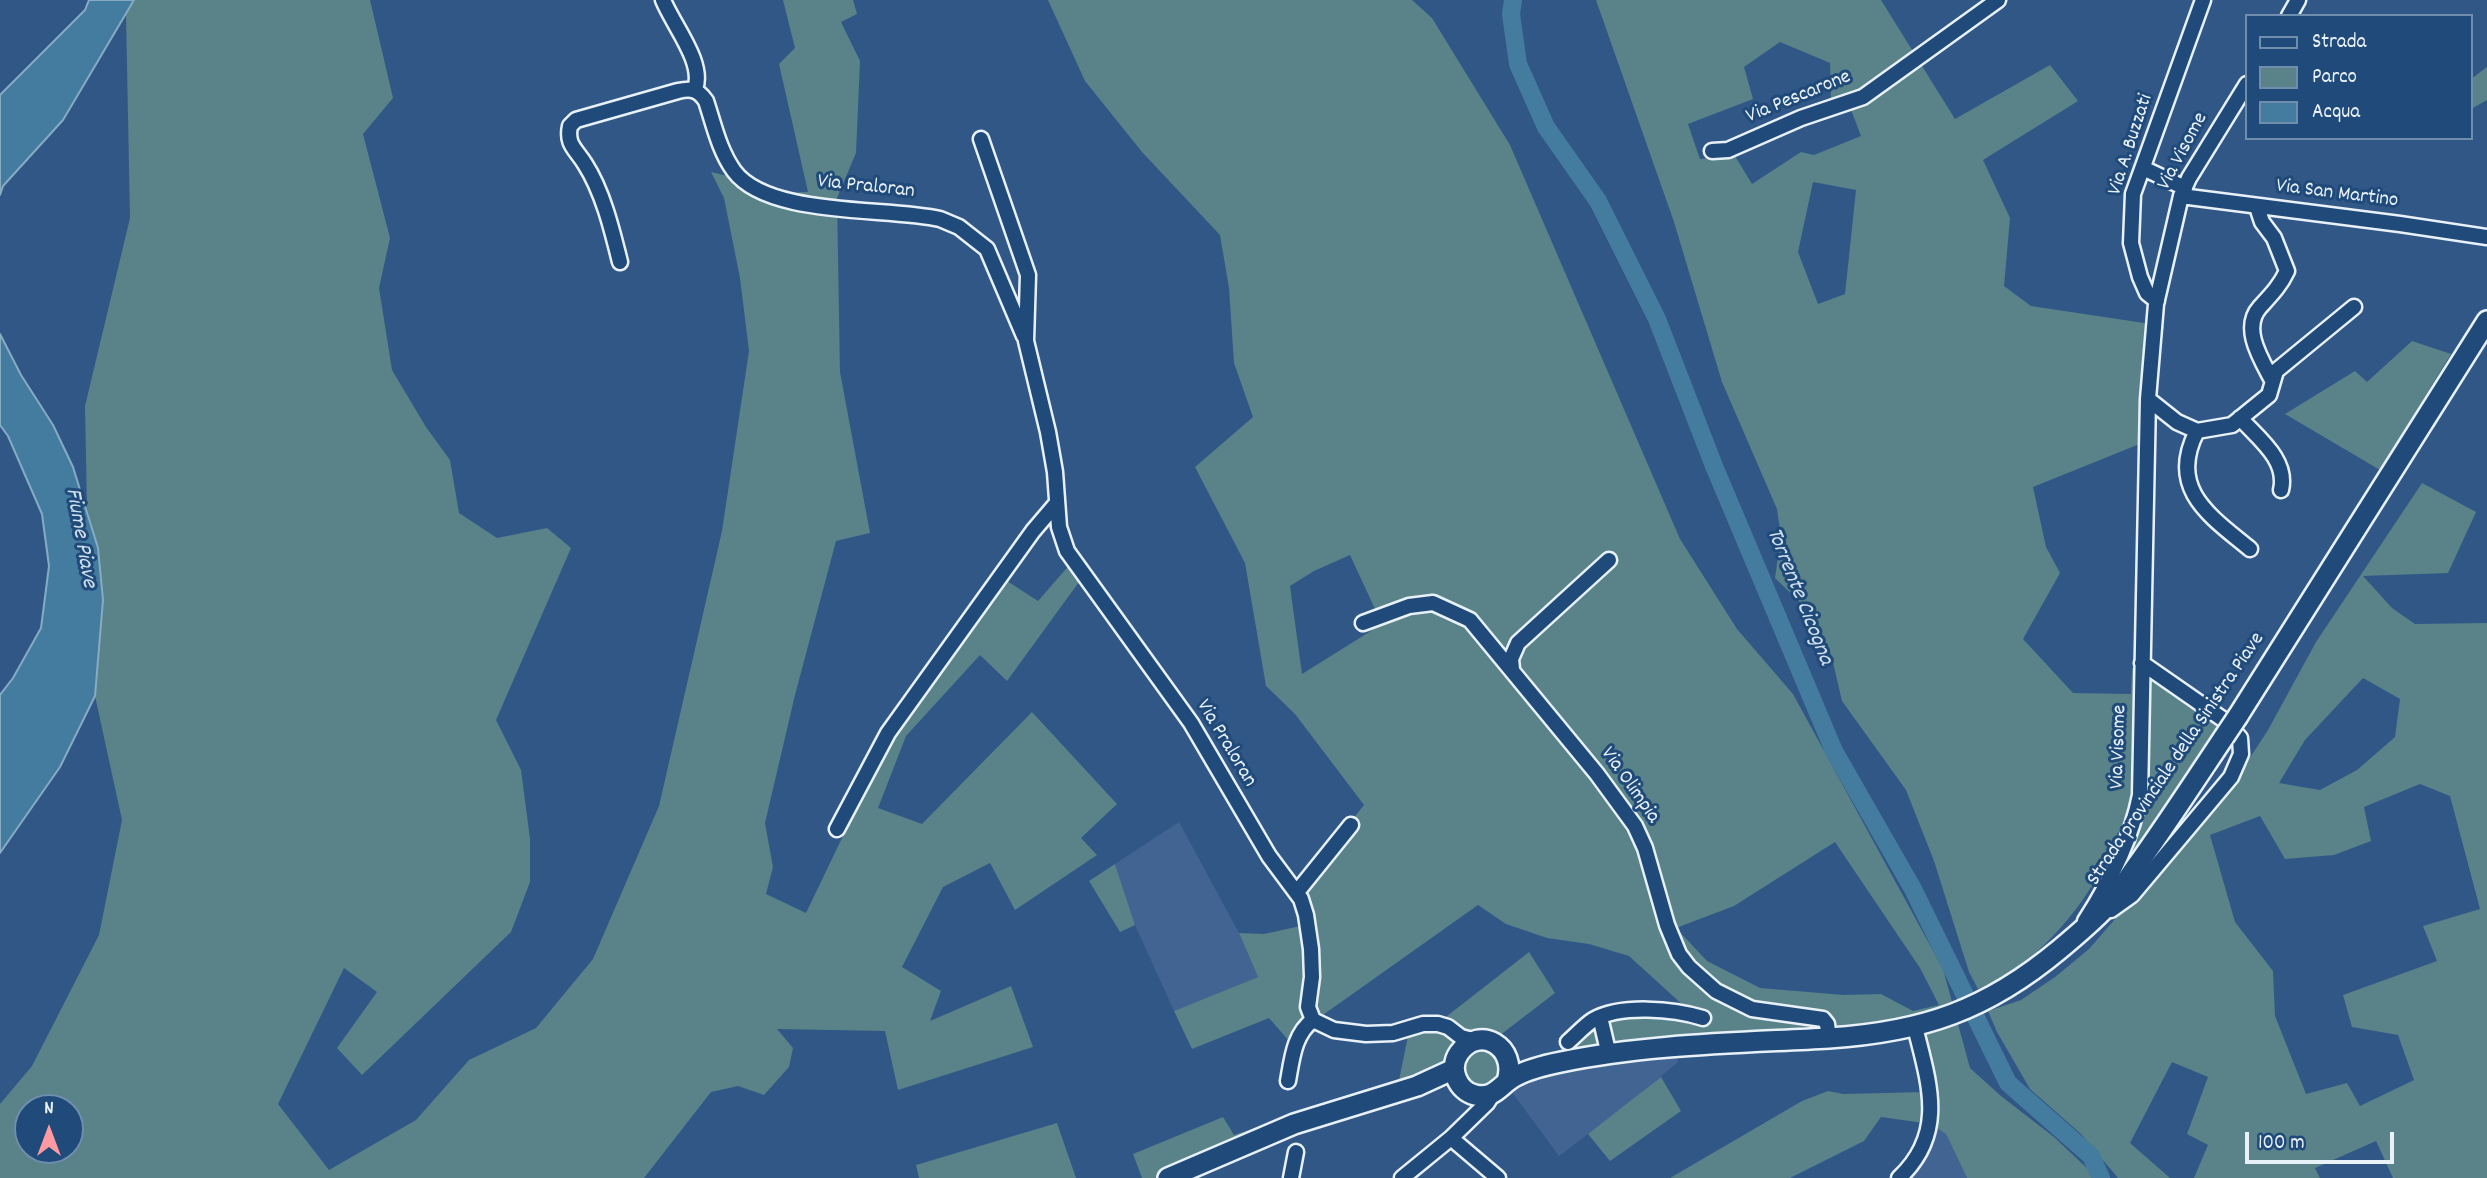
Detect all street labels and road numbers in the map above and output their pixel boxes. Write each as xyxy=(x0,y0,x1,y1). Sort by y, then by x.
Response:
street label: Via Pescarone xyxy=(1743,66,1855,130)
street label: Via A. Buzzati xyxy=(2104,91,2160,199)
street label: Via Visome xyxy=(2153,109,2215,195)
street label: Via Praloran xyxy=(816,170,916,206)
street label: Via San Martino xyxy=(2275,175,2399,215)
street label: Strada provinciale della Sinistra Piave xyxy=(2083,629,2271,891)
street label: Via Praloran xyxy=(1189,696,1261,792)
street label: Via Visome xyxy=(2106,704,2134,790)
street label: Via Olimpia xyxy=(1594,743,1664,829)

